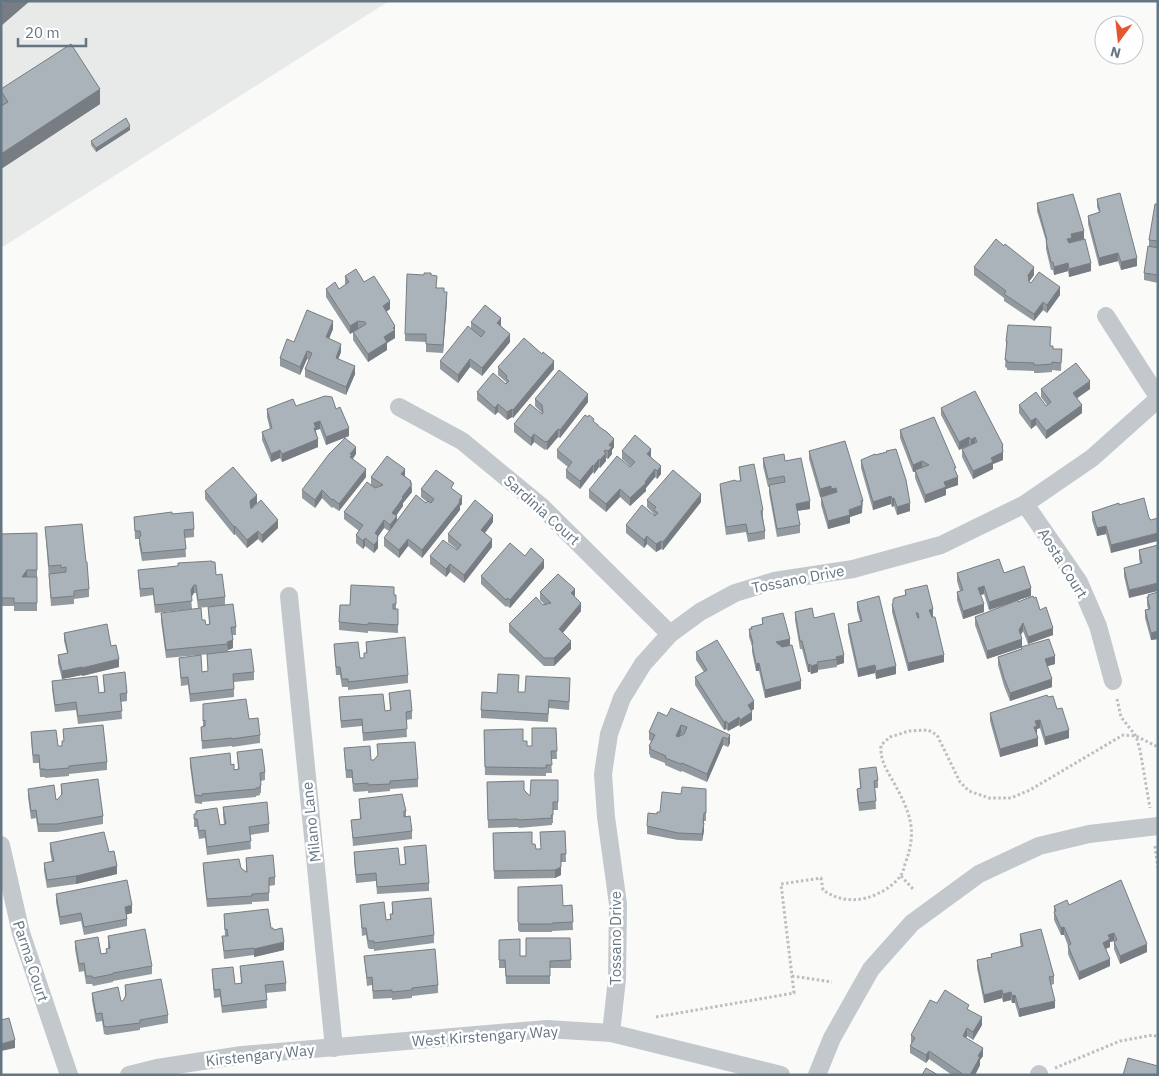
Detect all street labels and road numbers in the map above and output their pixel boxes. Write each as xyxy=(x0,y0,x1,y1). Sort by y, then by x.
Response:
street label: Sardinia Court xyxy=(500,471,584,549)
street label: Aosta Court xyxy=(1034,524,1092,602)
street label: Tossano Drive xyxy=(750,561,846,597)
street label: Milano Lane xyxy=(297,781,325,863)
street label: Tossano Drive xyxy=(606,891,625,985)
street label: Parma Court xyxy=(9,918,53,1004)
street label: West Kirstengary Way xyxy=(411,1021,559,1051)
street label: Kirstengary Way xyxy=(205,1040,316,1070)

